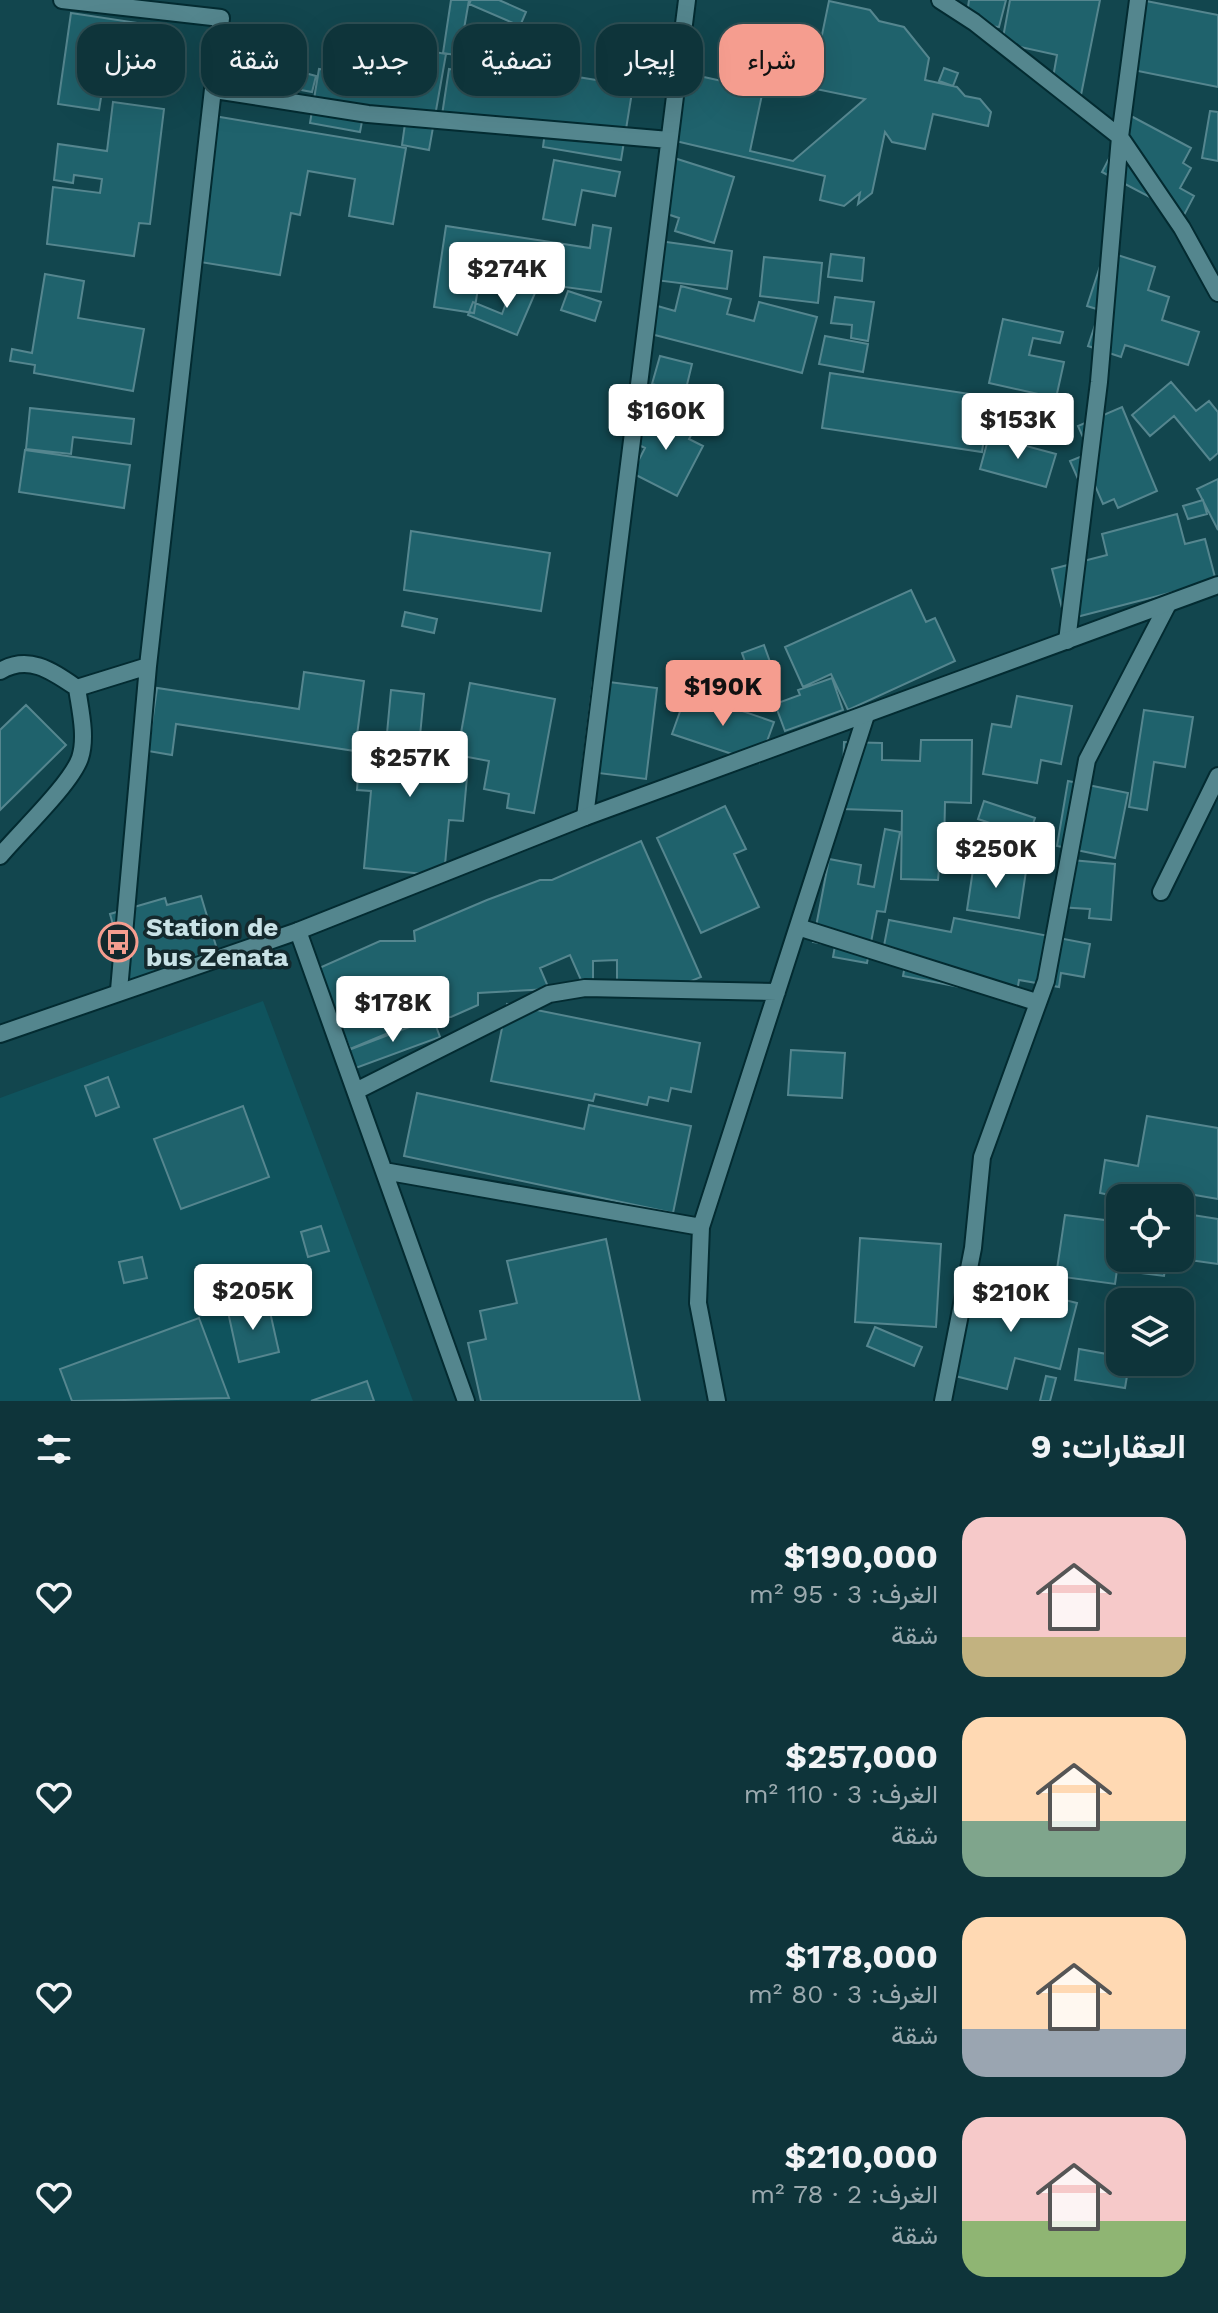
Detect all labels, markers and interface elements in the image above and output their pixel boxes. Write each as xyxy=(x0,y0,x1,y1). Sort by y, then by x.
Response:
chip: منزل xyxy=(77,24,185,96)
chip: شقة xyxy=(201,24,307,96)
chip: جديد xyxy=(323,24,437,96)
chip: تصفية xyxy=(453,24,580,96)
chip: إيجار xyxy=(596,24,703,96)
chip: شراء xyxy=(719,24,824,96)
pin: $274K xyxy=(451,242,563,310)
text: $274K xyxy=(467,253,547,283)
pin: $160K xyxy=(610,384,722,452)
pin: $153K xyxy=(962,393,1074,461)
text: $160K xyxy=(627,395,705,425)
text: $153K xyxy=(980,404,1056,434)
pin: $190K xyxy=(667,660,779,728)
text: $190K xyxy=(684,671,762,701)
pin: $257K xyxy=(354,731,466,799)
text: $257K xyxy=(370,742,450,772)
pin: $250K xyxy=(940,822,1052,890)
text: $250K xyxy=(955,833,1037,863)
place label: Station de bus Zenata xyxy=(146,912,288,972)
bus stop icon: Station de bus Zenata xyxy=(97,921,139,963)
pin: $178K xyxy=(337,976,449,1044)
text: $178K xyxy=(354,987,432,1017)
map controls xyxy=(1106,1184,1194,1376)
button: locate xyxy=(1106,1184,1194,1272)
pin: $205K xyxy=(197,1264,309,1332)
pin: $210K xyxy=(955,1266,1067,1334)
text: $205K xyxy=(212,1275,294,1305)
text: $210K xyxy=(972,1277,1050,1307)
button: layers xyxy=(1106,1288,1194,1376)
text: العقارات: 9 xyxy=(1031,1426,1186,1466)
icon: filters xyxy=(32,1427,76,1471)
text: $190,000 xyxy=(784,1536,938,1576)
icon: home xyxy=(1026,1549,1122,1645)
icon: heart xyxy=(32,1575,76,1619)
text: الغرف: 3 · 95 m² xyxy=(749,1579,938,1609)
text: شقة xyxy=(891,1620,938,1650)
text: $257,000 xyxy=(785,1736,938,1776)
icon: home xyxy=(1026,1749,1122,1845)
icon: heart xyxy=(32,1775,76,1819)
text: الغرف: 3 · 110 m² xyxy=(744,1779,938,1809)
text: شقة xyxy=(891,1820,938,1850)
text: $178,000 xyxy=(785,1936,938,1976)
icon: home xyxy=(1026,1949,1122,2045)
icon: heart xyxy=(32,1975,76,2019)
text: الغرف: 3 · 80 m² xyxy=(748,1979,938,2009)
text: شقة xyxy=(891,2020,938,2050)
text: $210,000 xyxy=(784,2136,938,2176)
icon: home xyxy=(1026,2149,1122,2245)
icon: heart xyxy=(32,2175,76,2219)
text: الغرف: 2 · 78 m² xyxy=(750,2179,938,2209)
text: شقة xyxy=(891,2220,938,2250)

